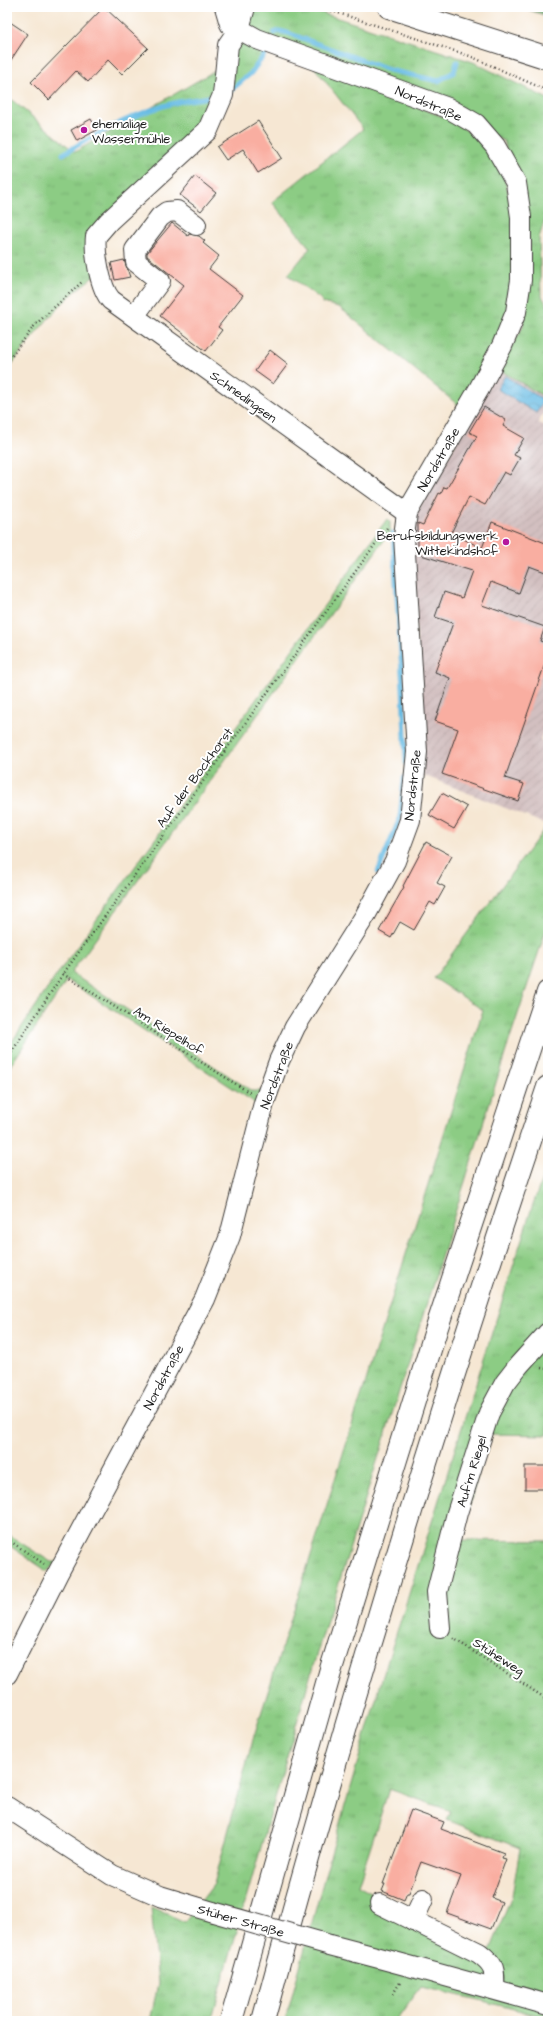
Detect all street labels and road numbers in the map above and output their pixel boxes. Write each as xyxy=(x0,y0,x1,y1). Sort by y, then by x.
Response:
street label: Nordstraße xyxy=(392,82,465,126)
street label: Schnedingsen xyxy=(206,366,281,428)
street label: Nordstraße xyxy=(413,424,464,495)
street label: Auf der Bockhorst xyxy=(152,723,238,831)
street label: Nordstraße xyxy=(400,749,426,821)
street label: Am Riepelhof xyxy=(130,1002,207,1060)
street label: Nordstraße xyxy=(256,1039,298,1112)
street label: Nordstraße xyxy=(139,1342,189,1413)
street label: Auf'm Riegel xyxy=(453,1433,492,1510)
street label: Stüheweg xyxy=(469,1634,528,1681)
street label: Stüher Straße xyxy=(195,1900,286,1942)

